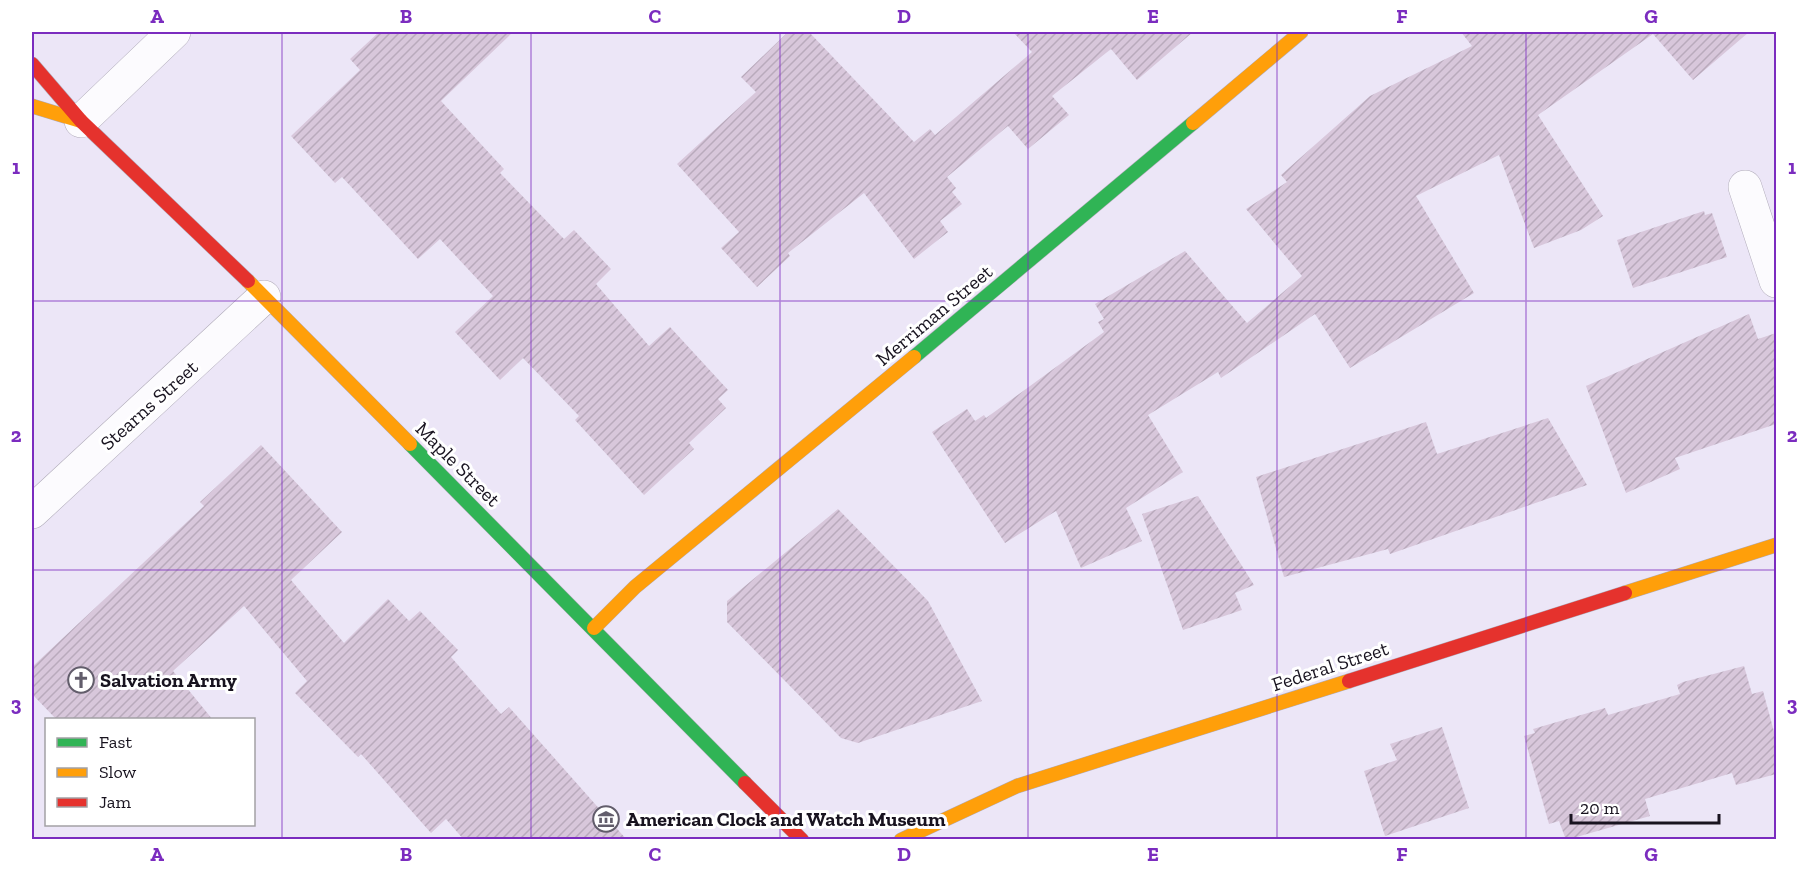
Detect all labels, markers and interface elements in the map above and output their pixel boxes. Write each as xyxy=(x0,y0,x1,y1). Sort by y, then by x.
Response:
text: A xyxy=(150,4,164,28)
text: B xyxy=(400,4,412,28)
text: C xyxy=(649,4,662,28)
text: D xyxy=(897,4,911,28)
text: E xyxy=(1147,4,1159,28)
text: F xyxy=(1396,4,1408,28)
text: G xyxy=(1644,4,1658,28)
text: 1 xyxy=(12,155,20,179)
text: 1 xyxy=(1788,155,1796,179)
street label: Merriman Street xyxy=(871,259,998,371)
street label: Stearns Street xyxy=(95,355,203,455)
street label: Maple Street xyxy=(411,417,506,512)
text: 2 xyxy=(11,423,22,447)
text: 2 xyxy=(1787,423,1798,447)
street label: Federal Street xyxy=(1269,636,1392,696)
church icon: Salvation Army xyxy=(66,665,96,695)
place label: Salvation Army xyxy=(100,668,237,692)
text: 3 xyxy=(11,692,22,716)
text: 3 xyxy=(1787,692,1798,716)
legend xyxy=(45,718,255,826)
text: Fast xyxy=(99,731,132,753)
text: Slow xyxy=(99,761,136,783)
scale bar xyxy=(1571,787,1720,825)
text: Jam xyxy=(99,791,131,813)
text: 20 m xyxy=(1580,797,1620,819)
museum icon: American Clock and Watch Museum xyxy=(591,804,621,834)
place label: American Clock and Watch Museum xyxy=(626,807,946,831)
text: A xyxy=(150,842,164,866)
text: B xyxy=(400,842,412,866)
text: C xyxy=(649,842,662,866)
text: D xyxy=(897,842,911,866)
text: E xyxy=(1147,842,1159,866)
text: F xyxy=(1396,842,1408,866)
text: G xyxy=(1644,842,1658,866)

